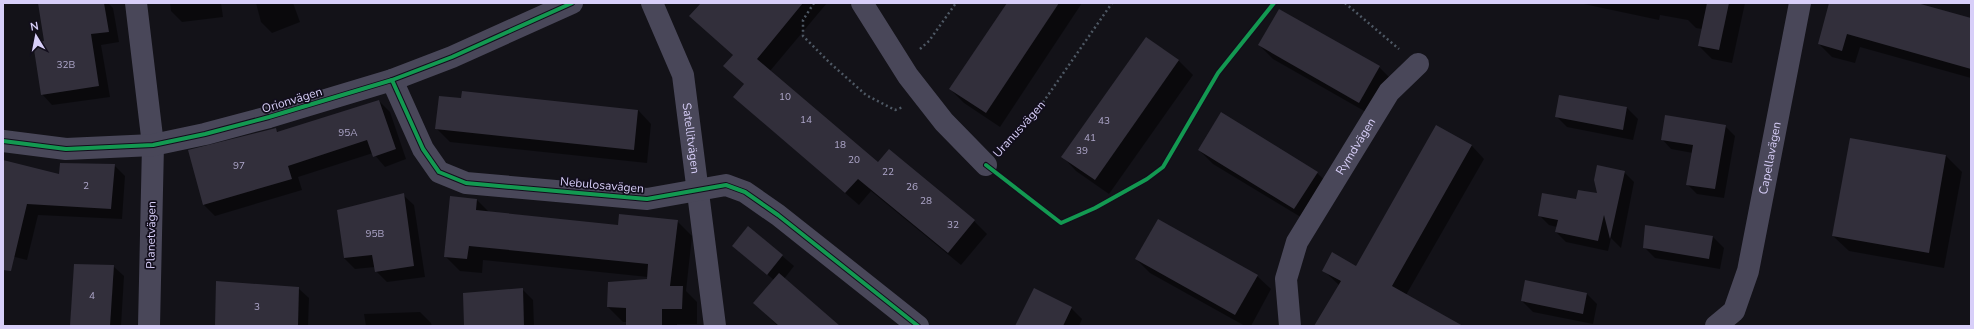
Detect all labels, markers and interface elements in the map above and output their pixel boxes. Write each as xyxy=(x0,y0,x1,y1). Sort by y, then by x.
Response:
north arrow xyxy=(16,16,56,56)
text: N xyxy=(29,19,40,35)
house number: 32B xyxy=(57,58,76,72)
street label: Orionvägen xyxy=(260,83,324,117)
house number: 10 xyxy=(779,90,791,104)
street label: Uranusvägen xyxy=(989,97,1049,161)
street label: Satellitvägen xyxy=(679,102,703,174)
house number: 14 xyxy=(800,113,812,127)
house number: 43 xyxy=(1098,114,1110,128)
street label: Rymdvägen xyxy=(1332,115,1379,178)
street label: Capellavägen xyxy=(1755,120,1785,196)
house number: 95A xyxy=(338,126,358,140)
house number: 41 xyxy=(1084,131,1096,145)
house number: 18 xyxy=(834,138,846,152)
house number: 39 xyxy=(1076,144,1088,158)
house number: 20 xyxy=(848,153,860,167)
house number: 97 xyxy=(233,159,245,173)
house number: 22 xyxy=(882,165,894,179)
street label: Nebulosavägen xyxy=(560,173,644,197)
house number: 2 xyxy=(83,179,89,193)
house number: 26 xyxy=(906,180,918,194)
house number: 28 xyxy=(920,194,932,208)
street label: Planetvägen xyxy=(142,201,160,269)
house number: 32 xyxy=(947,218,959,232)
house number: 95B xyxy=(366,227,385,241)
house number: 4 xyxy=(89,289,95,303)
house number: 3 xyxy=(254,300,260,314)

